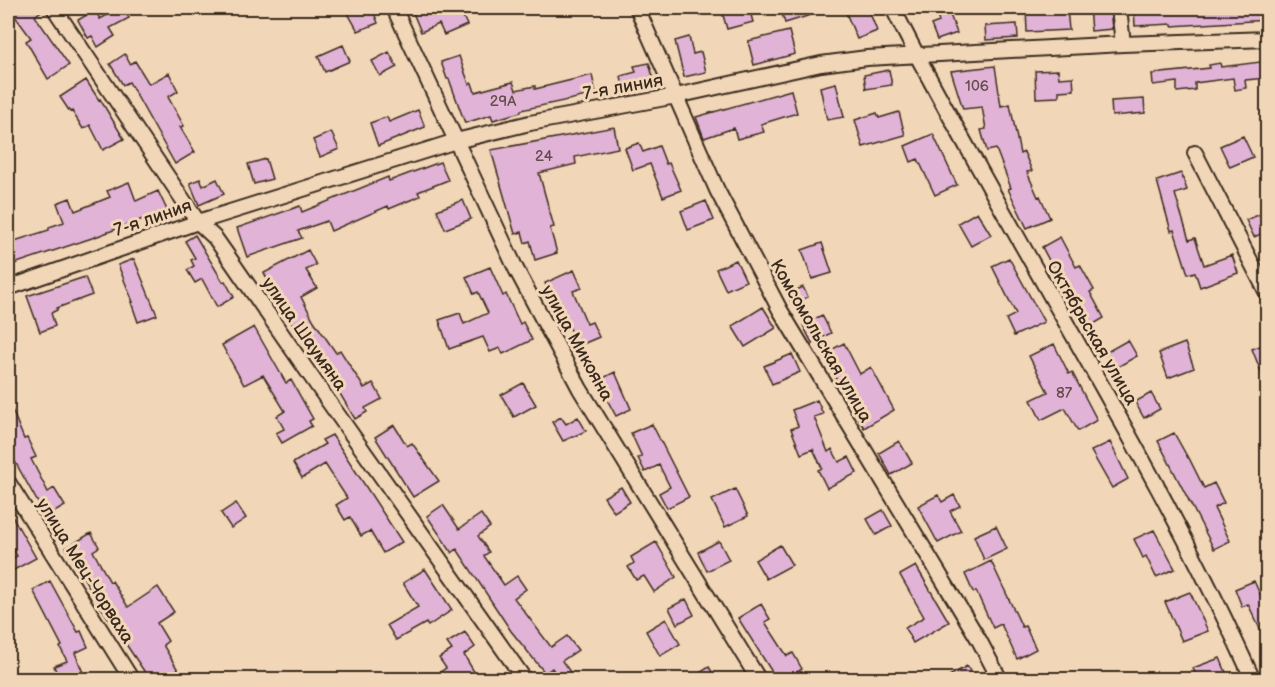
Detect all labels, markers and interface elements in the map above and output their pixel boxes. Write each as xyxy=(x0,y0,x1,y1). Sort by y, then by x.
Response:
street label: 7-я линия xyxy=(581,70,665,104)
house number: 106 xyxy=(965,77,989,96)
house number: 29А xyxy=(490,92,517,111)
house number: 24 xyxy=(535,147,553,166)
street label: 7-я линия xyxy=(111,195,195,241)
street label: Комсомольская улица xyxy=(766,256,876,427)
street label: Октябрьская улица xyxy=(1042,257,1142,409)
street label: улица Шаумяна xyxy=(257,273,351,395)
street label: улица Микояна xyxy=(536,281,618,405)
house number: 87 xyxy=(1056,384,1073,403)
street label: улица Мец-Чорваха xyxy=(32,495,138,648)

